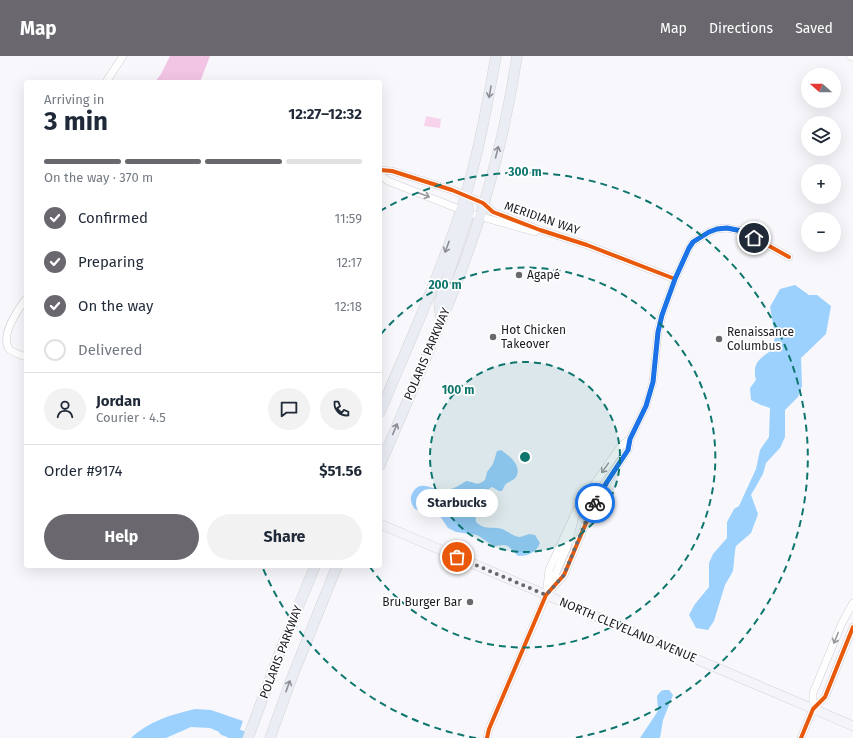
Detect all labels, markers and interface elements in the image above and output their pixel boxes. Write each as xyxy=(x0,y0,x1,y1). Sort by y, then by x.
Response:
text: Map xyxy=(20,17,57,40)
text: Map xyxy=(660,20,687,37)
text: Directions xyxy=(709,20,773,37)
text: Saved xyxy=(795,20,833,37)
north arrow xyxy=(801,68,841,108)
map controls xyxy=(801,68,841,252)
one-way arrow xyxy=(486,85,494,98)
text: Arriving in xyxy=(44,92,104,107)
text: 12:27–12:32 xyxy=(288,105,362,123)
text: 3 min xyxy=(44,106,108,137)
button: layers xyxy=(801,116,841,156)
one-way arrow xyxy=(494,146,502,159)
button: + xyxy=(801,164,841,204)
text: 300 m xyxy=(507,165,542,179)
text: On the way · 370 m xyxy=(44,170,153,185)
one-way arrow xyxy=(418,192,430,200)
street label: MERIDIAN WAY xyxy=(502,199,582,238)
icon: check xyxy=(44,207,66,229)
text: Confirmed xyxy=(78,209,148,227)
text: 11:59 xyxy=(335,211,362,226)
button: − xyxy=(801,212,841,252)
pin xyxy=(737,221,771,255)
icon: home xyxy=(743,227,765,249)
one-way arrow xyxy=(443,241,451,253)
icon: check xyxy=(44,251,66,273)
text: Preparing xyxy=(78,253,143,271)
text: 12:17 xyxy=(336,255,362,270)
place label: Agapé xyxy=(527,268,560,282)
marker: Agapé xyxy=(514,270,524,280)
text: 200 m xyxy=(428,278,462,292)
icon: check xyxy=(44,295,66,317)
text: On the way xyxy=(78,297,153,315)
text: 12:18 xyxy=(335,299,362,314)
street label: POLARIS PARKWAY xyxy=(401,305,453,402)
place label: Hot Chicken Takeover xyxy=(501,323,566,351)
place label: Renaissance Columbus xyxy=(727,325,794,353)
marker: Hot Chicken Takeover xyxy=(488,332,498,342)
marker: Renaissance Columbus xyxy=(714,334,724,344)
text: Delivered xyxy=(78,341,142,359)
text: 100 m xyxy=(442,383,474,397)
button: person xyxy=(44,388,86,430)
button: chat xyxy=(268,388,310,430)
button: phone xyxy=(320,388,362,430)
text: Jordan xyxy=(96,392,141,410)
text: Courier · 4.5 xyxy=(96,410,166,425)
one-way arrow xyxy=(392,423,400,435)
centre of rings xyxy=(518,450,532,464)
text: Order #9174 xyxy=(44,462,123,480)
text: $51.56 xyxy=(319,462,362,480)
one-way arrow xyxy=(601,463,609,474)
courier xyxy=(575,483,615,523)
callout: Starbucks xyxy=(416,489,498,517)
icon: bike xyxy=(584,492,606,514)
text: Starbucks xyxy=(427,495,487,510)
button: Help xyxy=(44,514,199,560)
button: Share xyxy=(207,514,362,560)
pin xyxy=(440,540,474,574)
icon: bag xyxy=(446,546,468,568)
place label: Bru Burger Bar xyxy=(382,595,462,609)
street label: NORTH CLEVELAND AVENUE xyxy=(557,595,699,665)
marker: Bru Burger Bar xyxy=(465,597,475,607)
street label: POLARIS PARKWAY xyxy=(257,603,305,701)
one-way arrow xyxy=(832,631,839,643)
one-way arrow xyxy=(285,681,293,693)

